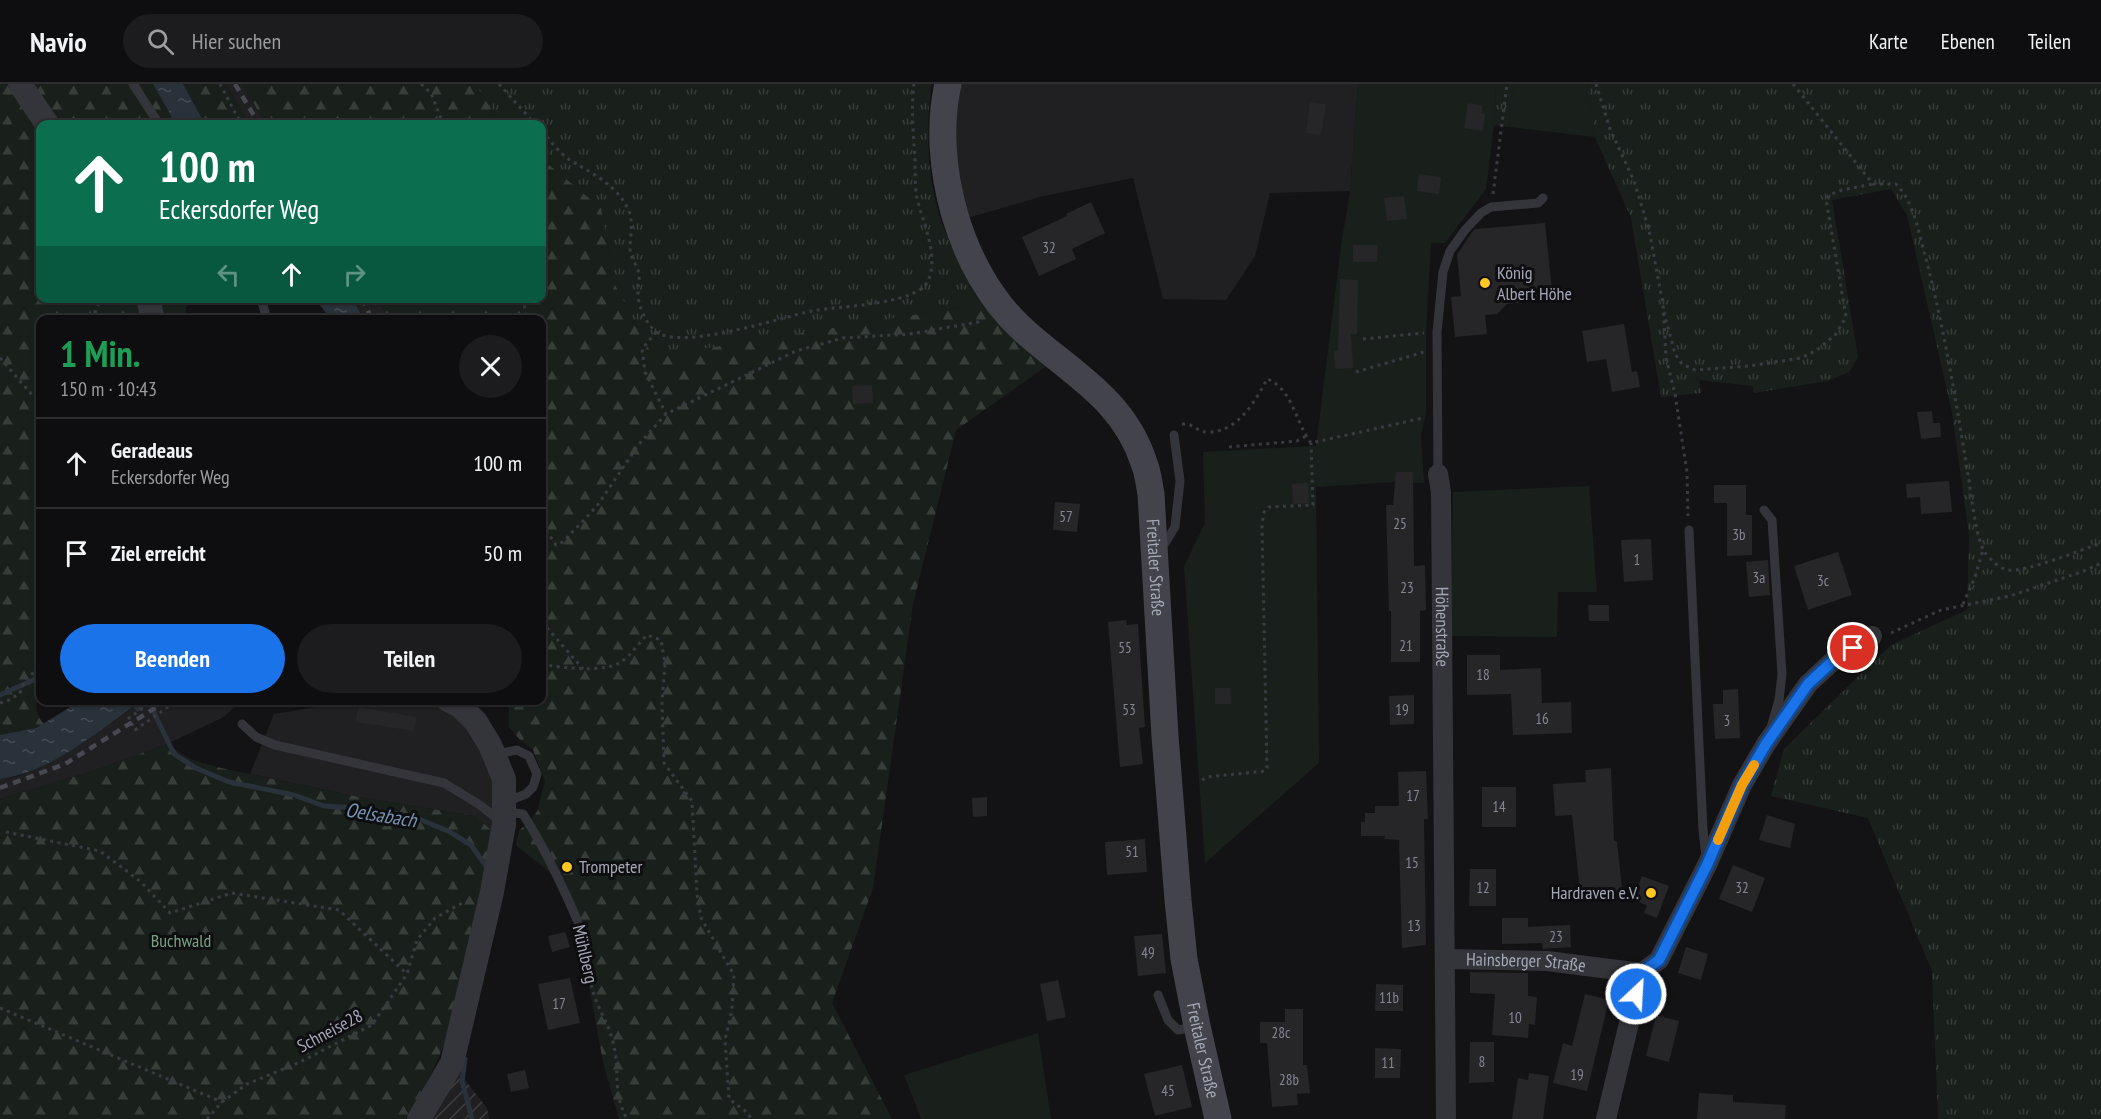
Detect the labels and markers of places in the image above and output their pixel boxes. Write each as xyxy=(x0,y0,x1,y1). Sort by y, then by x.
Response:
place label: König Albert Höhe xyxy=(1497,261,1572,305)
marker: König Albert Höhe xyxy=(1478,276,1492,290)
pin xyxy=(1827,622,1878,673)
place label: Trompeter xyxy=(579,855,642,878)
marker: Trompeter xyxy=(560,860,574,874)
place label: Hardraven e.V. xyxy=(1551,881,1639,904)
marker: Hardraven e.V. xyxy=(1644,886,1658,900)

